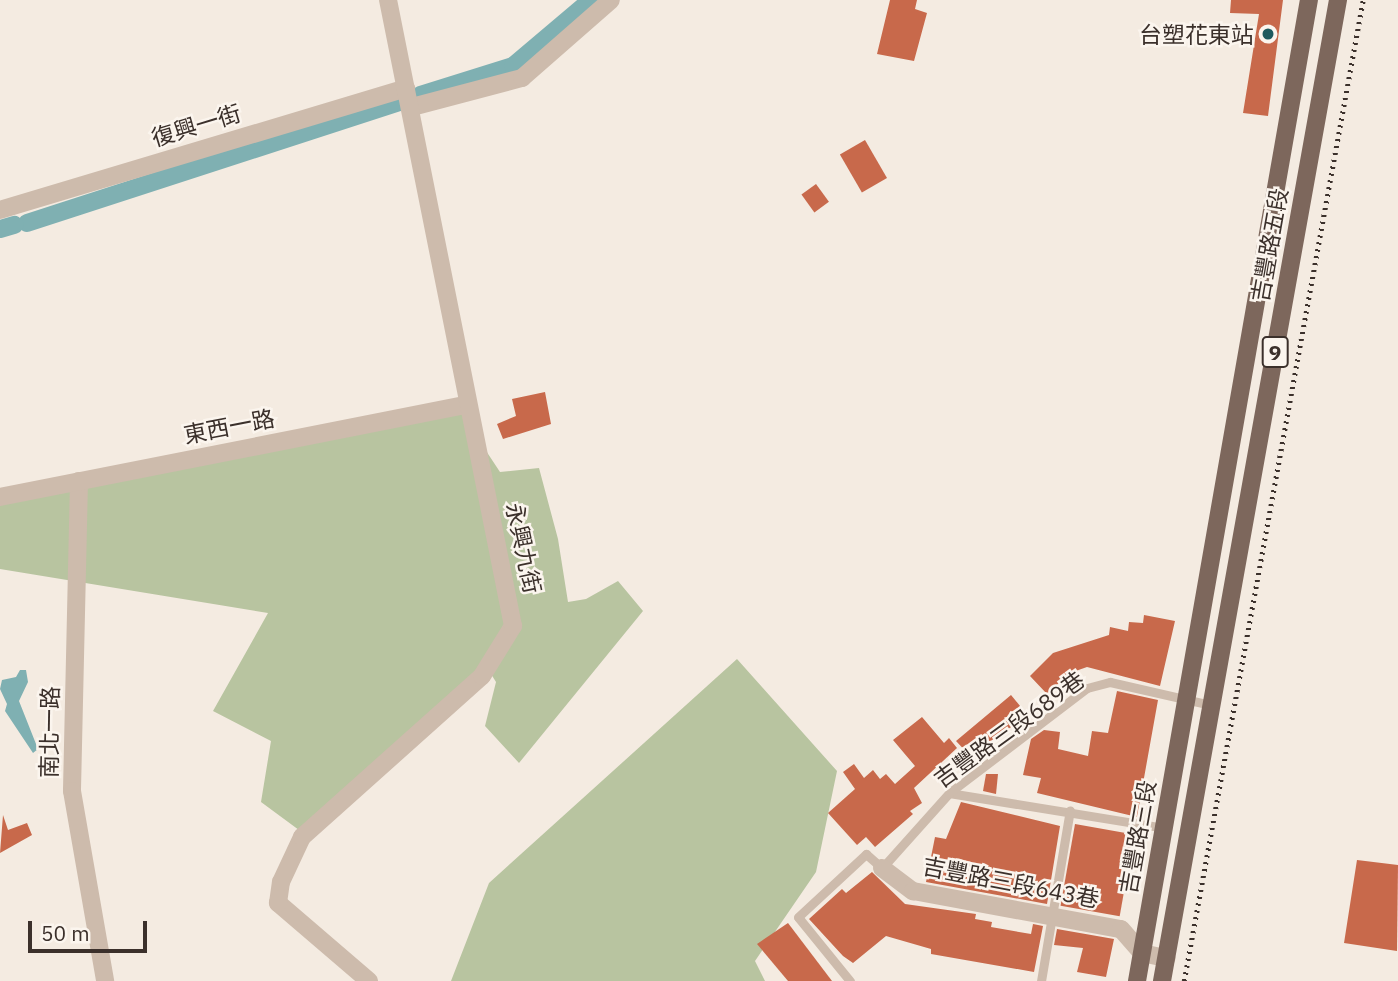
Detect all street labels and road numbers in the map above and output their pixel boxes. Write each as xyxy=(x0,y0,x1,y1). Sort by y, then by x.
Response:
street label: 復興一街 xyxy=(148,98,244,152)
street label: 吉豐路五段 xyxy=(1245,186,1293,304)
road number: 9 xyxy=(1261,334,1289,370)
street label: 東西一路 xyxy=(181,404,277,448)
street label: 永興九街 xyxy=(501,500,547,596)
street label: 吉豐路三段689巷 xyxy=(928,665,1090,793)
street label: 南北一路 xyxy=(34,686,64,778)
street label: 吉豐路三段 xyxy=(1113,778,1161,896)
street label: 吉豐路三段643巷 xyxy=(920,851,1102,913)

